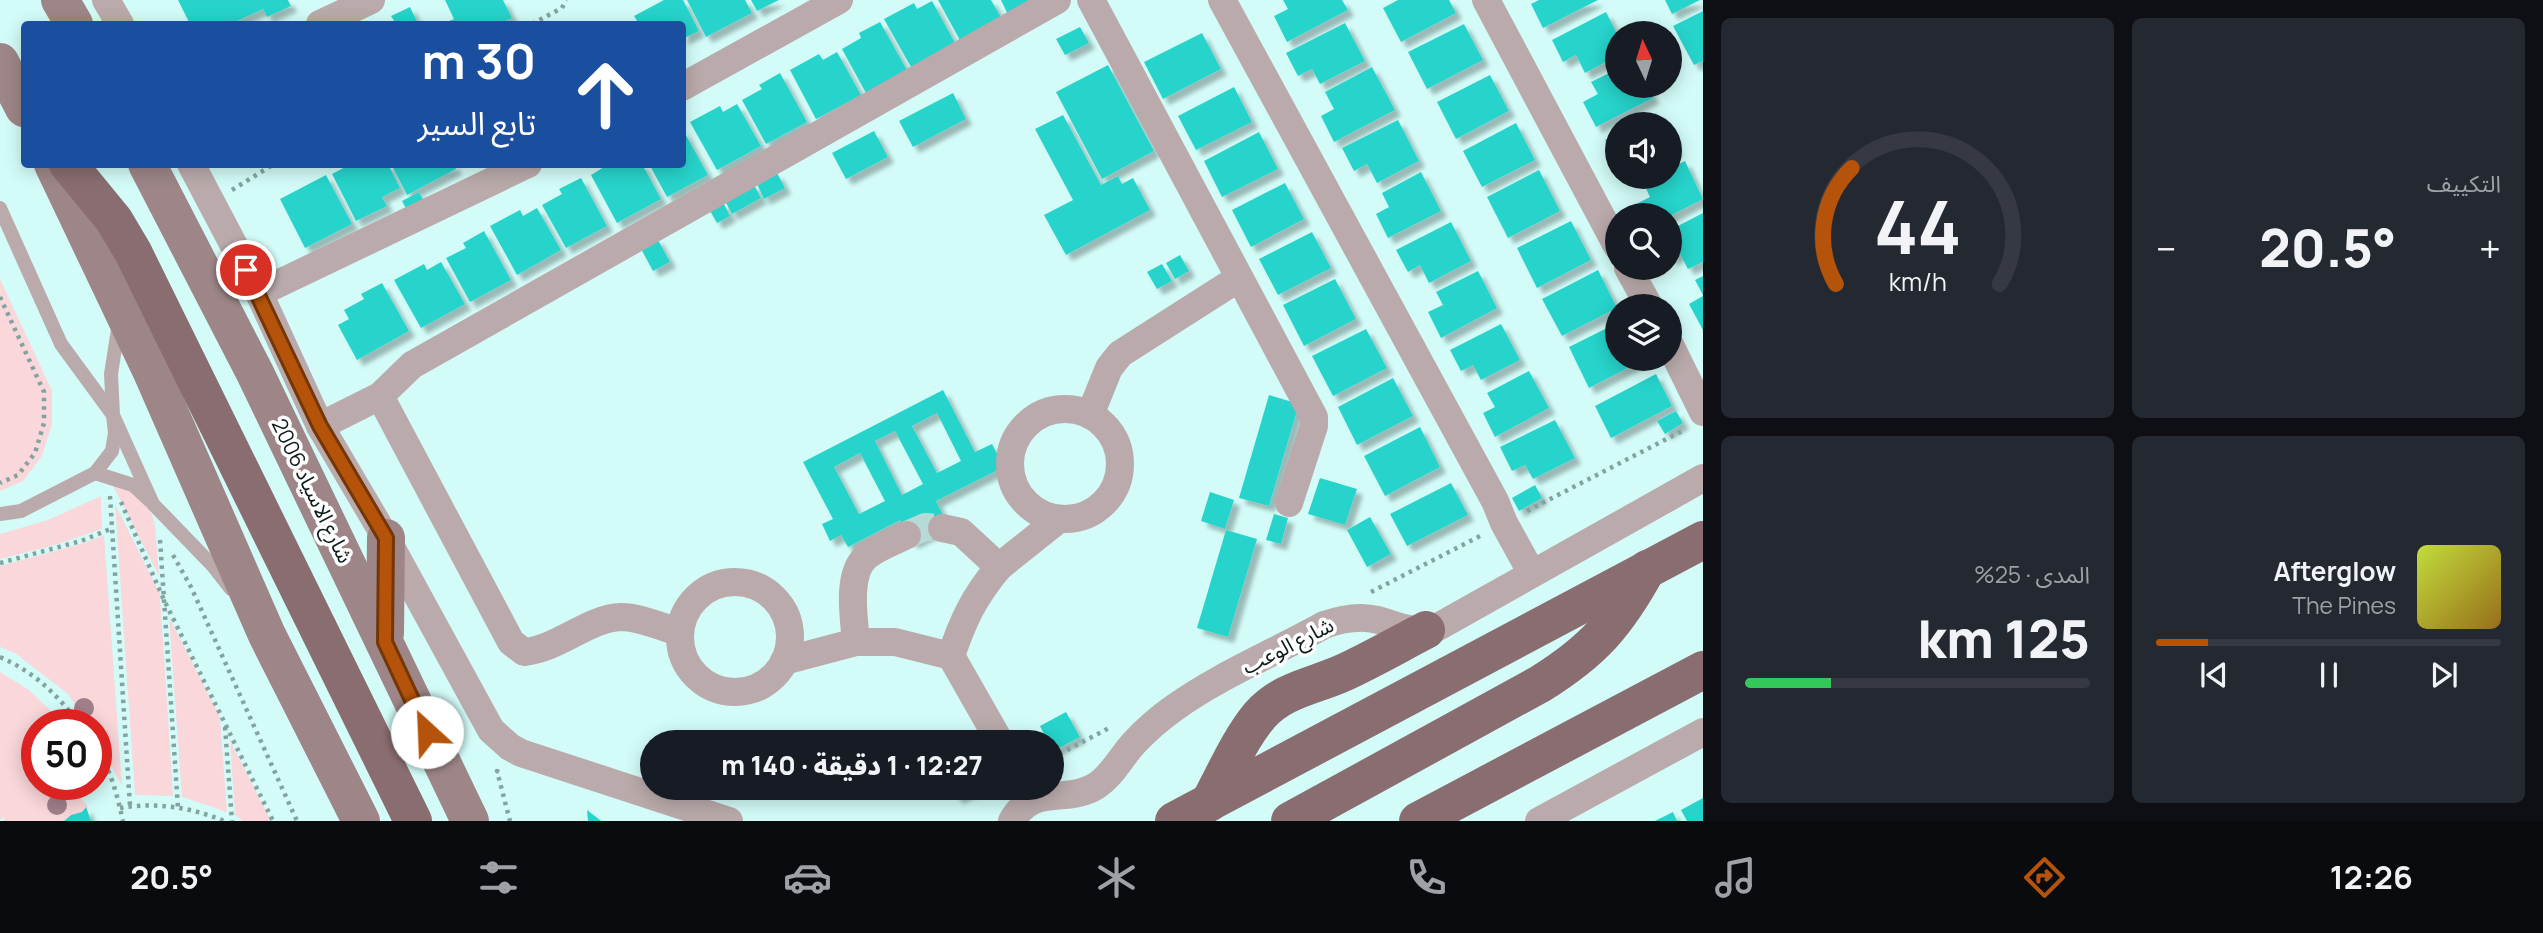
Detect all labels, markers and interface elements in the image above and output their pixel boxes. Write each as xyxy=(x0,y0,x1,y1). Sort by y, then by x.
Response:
north arrow xyxy=(1605,21,1682,98)
map controls xyxy=(1605,21,1682,371)
text: 30 m xyxy=(421,27,536,94)
icon: ahead xyxy=(560,49,651,140)
text: تابع السير xyxy=(417,101,536,145)
button: sound xyxy=(1605,112,1682,189)
text: التكييف xyxy=(2427,167,2501,199)
text: 44 xyxy=(1874,176,1961,276)
button: search xyxy=(1605,203,1682,280)
text: 20.5° xyxy=(2259,212,2396,283)
text: − xyxy=(2156,222,2177,274)
text: + xyxy=(2479,222,2501,274)
pin xyxy=(216,240,276,300)
icon: arrive xyxy=(227,251,265,289)
text: km/h xyxy=(1888,264,1947,299)
button: layers xyxy=(1605,294,1682,371)
street label: شارع الاسياد 2006 xyxy=(264,414,360,568)
text: Afterglow xyxy=(2274,553,2396,589)
text: المدى · 25% xyxy=(1974,558,2090,590)
text: The Pines xyxy=(2292,589,2396,621)
text: 125 km xyxy=(1918,603,2090,674)
street label: شارع الوعب xyxy=(1237,610,1339,682)
icon: previous xyxy=(2195,656,2233,694)
icon: pause xyxy=(2310,656,2348,694)
icon: next xyxy=(2425,656,2463,694)
position arrow xyxy=(390,695,464,769)
speed limit sign: 50 xyxy=(21,709,112,800)
text: 12:27 · 1 دقيقة · 140 m xyxy=(721,747,983,783)
icon: filters xyxy=(474,853,523,902)
icon: car xyxy=(783,853,832,902)
icon: climate xyxy=(1092,853,1141,902)
icon: phone xyxy=(1402,853,1451,902)
icon: music xyxy=(1711,853,1760,902)
icon: directions xyxy=(2020,853,2069,902)
text: 20.5° xyxy=(130,855,213,899)
text: 12:26 xyxy=(2330,855,2413,899)

